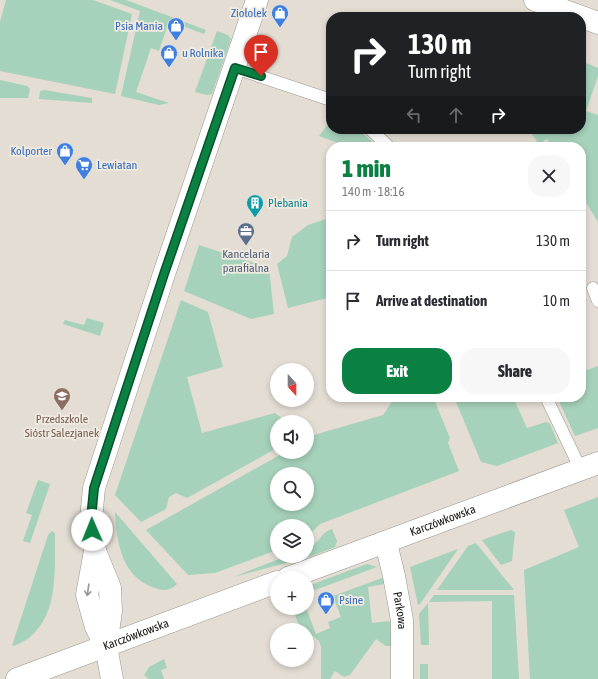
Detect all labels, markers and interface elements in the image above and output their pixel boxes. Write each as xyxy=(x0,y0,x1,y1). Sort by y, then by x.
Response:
shop icon: Ziołolek xyxy=(270,3,290,28)
place label: Ziołolek xyxy=(231,6,268,20)
shop icon: Psia Mania xyxy=(166,16,186,41)
place label: Psia Mania xyxy=(115,19,163,33)
icon: right xyxy=(342,28,394,80)
text: 130 m xyxy=(408,28,471,60)
pin xyxy=(244,35,278,76)
icon: arrive xyxy=(250,41,272,63)
shop icon: u Rolnika xyxy=(159,43,179,68)
place label: u Rolnika xyxy=(182,46,224,60)
text: Turn right xyxy=(408,61,471,82)
icon: left xyxy=(403,104,425,126)
icon: ahead xyxy=(445,104,467,126)
icon: right xyxy=(487,104,509,126)
shop icon: Kolporter xyxy=(55,141,75,166)
place label: Kolporter xyxy=(10,144,52,158)
supermarket icon: Lewiatan xyxy=(74,155,94,180)
text: 1 min xyxy=(342,155,391,182)
button: close xyxy=(528,155,570,197)
place label: Lewiatan xyxy=(97,158,137,172)
text: 140 m · 18:16 xyxy=(342,184,405,199)
building icon: Plebania xyxy=(245,193,265,218)
place label: Plebania xyxy=(268,196,308,210)
office icon: Kancelaria parafialna xyxy=(236,221,256,246)
icon: right xyxy=(342,230,364,252)
text: Turn right xyxy=(376,232,429,249)
text: 130 m xyxy=(536,232,570,249)
place label: Kancelaria parafialna xyxy=(222,247,270,275)
icon: arrive xyxy=(342,290,364,312)
text: Arrive at destination xyxy=(376,292,487,309)
text: 10 m xyxy=(543,292,570,309)
button: Exit xyxy=(342,348,452,394)
button: Share xyxy=(460,348,570,394)
north arrow xyxy=(270,363,314,407)
map controls xyxy=(270,363,314,667)
school or university icon: Przedszkole Sióstr Salezjanek xyxy=(52,386,72,411)
place label: Przedszkole Sióstr Salezjanek xyxy=(25,412,100,440)
button: sound xyxy=(270,415,314,459)
button: search xyxy=(270,467,314,511)
street label: Karczówkowska xyxy=(408,502,477,539)
position arrow xyxy=(71,509,113,551)
button: layers xyxy=(270,519,314,563)
button: + xyxy=(270,571,314,615)
one-way arrow xyxy=(84,583,92,596)
shop icon: Psine xyxy=(316,590,336,615)
street label: Parkowa xyxy=(390,591,409,629)
place label: Psine xyxy=(339,593,363,607)
street label: Karczówkowska xyxy=(101,616,171,653)
button: − xyxy=(270,623,314,667)

